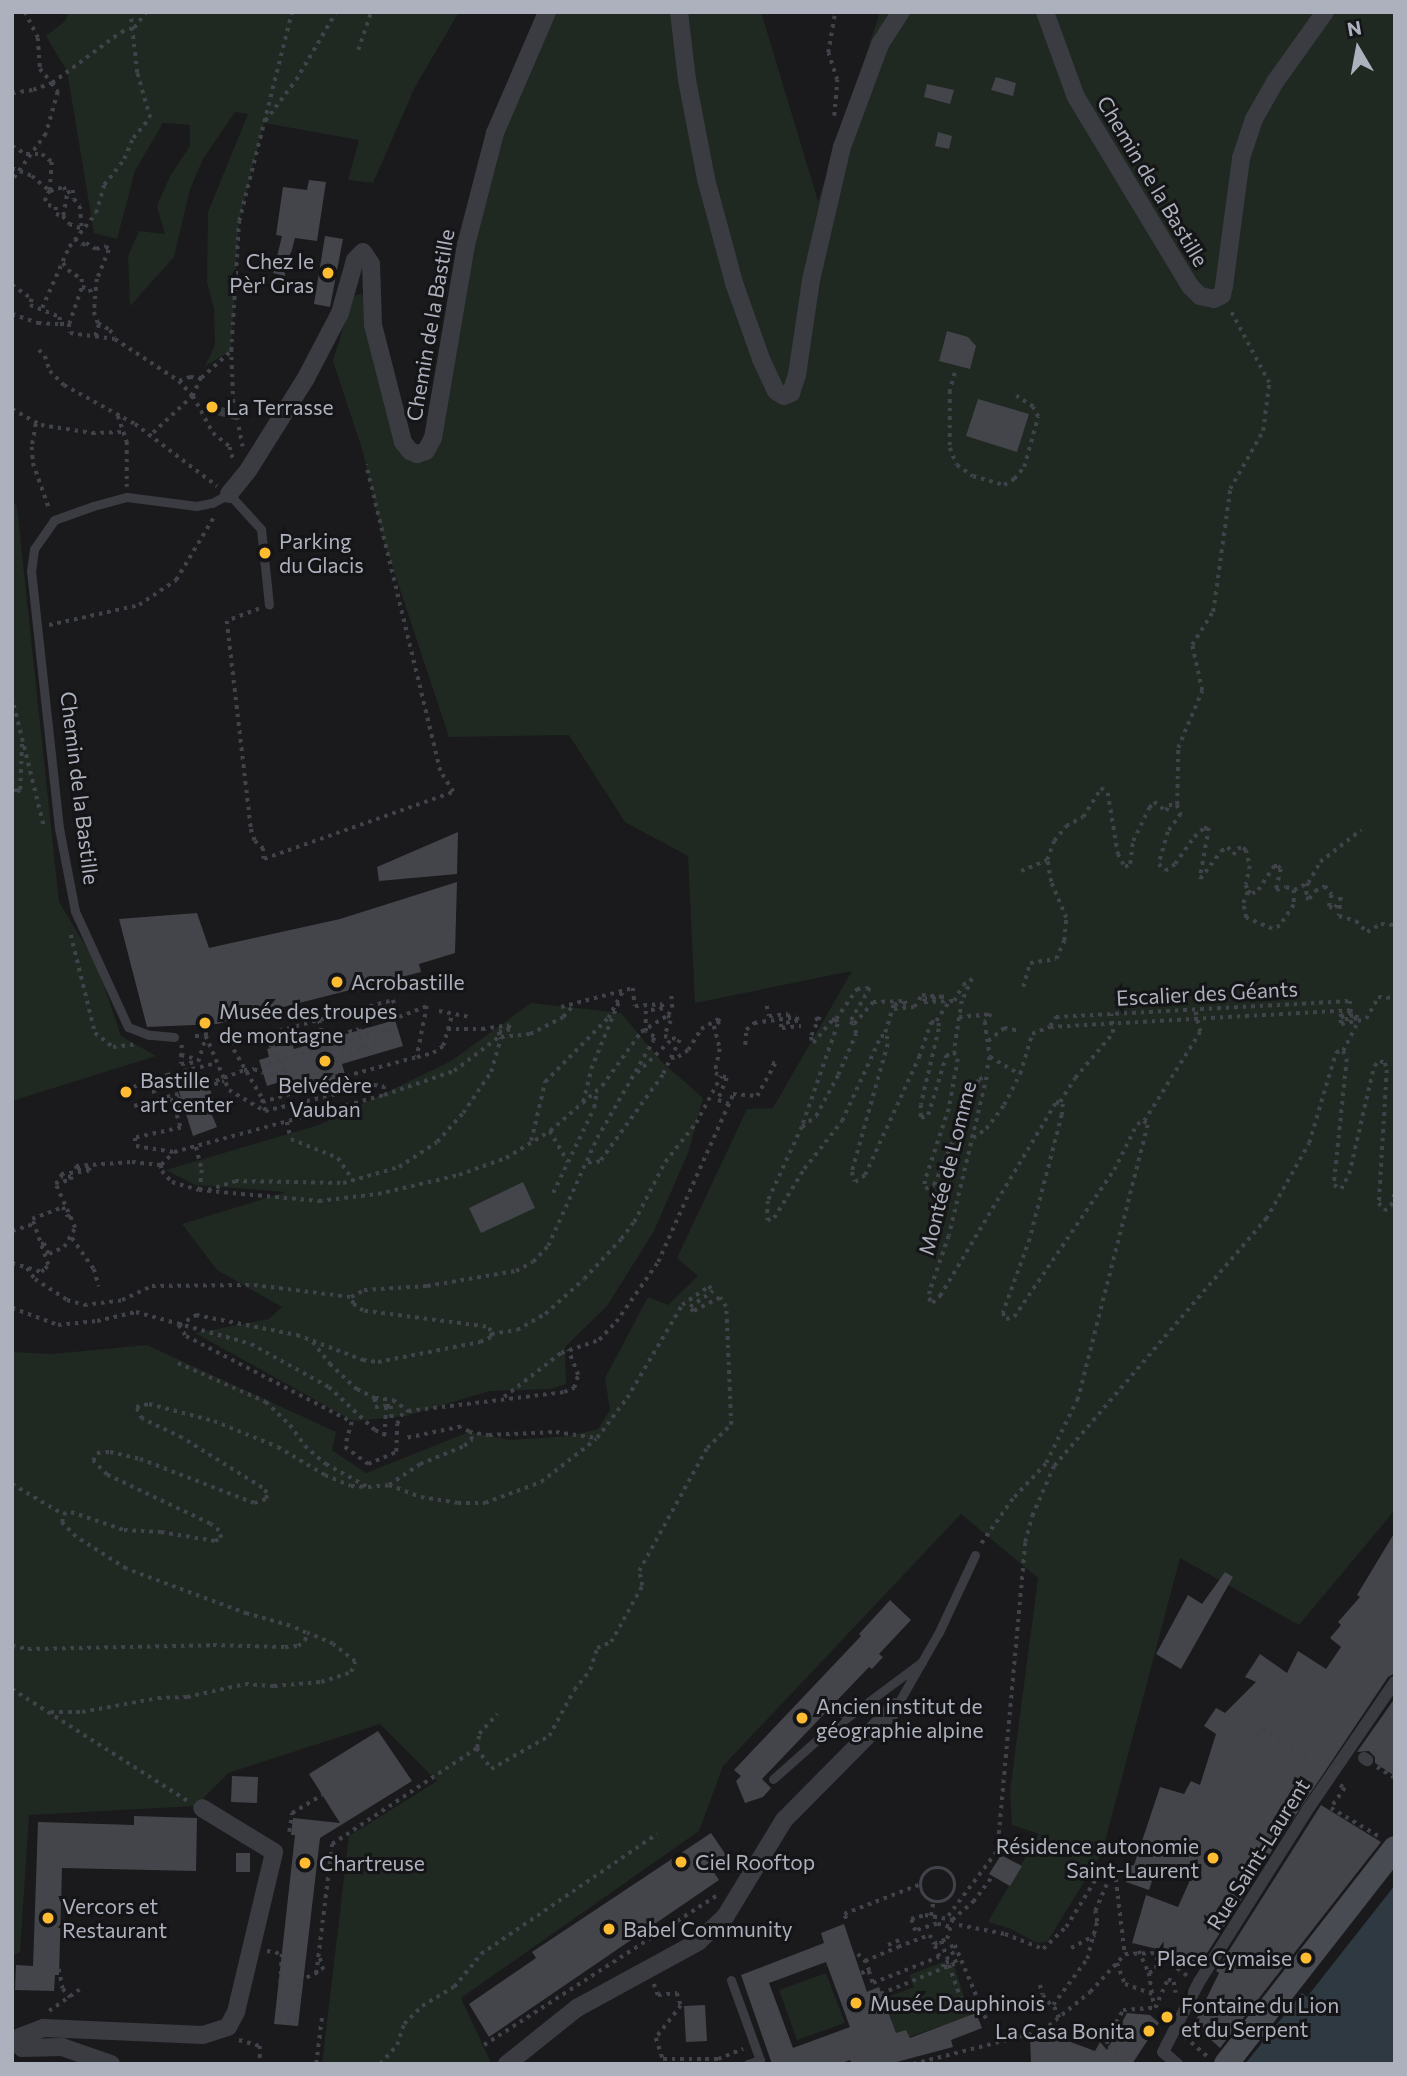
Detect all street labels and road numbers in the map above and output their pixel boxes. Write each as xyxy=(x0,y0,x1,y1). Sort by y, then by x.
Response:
street label: Chemin de la Bastille xyxy=(1092,91,1214,271)
street label: Chemin de la Bastille xyxy=(401,227,459,423)
street label: Chemin de la Bastille xyxy=(56,690,104,886)
street label: Escalier des Géants xyxy=(1115,976,1299,1010)
street label: Montée de Lomme xyxy=(913,1078,981,1258)
street label: Rue Saint-Laurent xyxy=(1201,1774,1315,1934)

